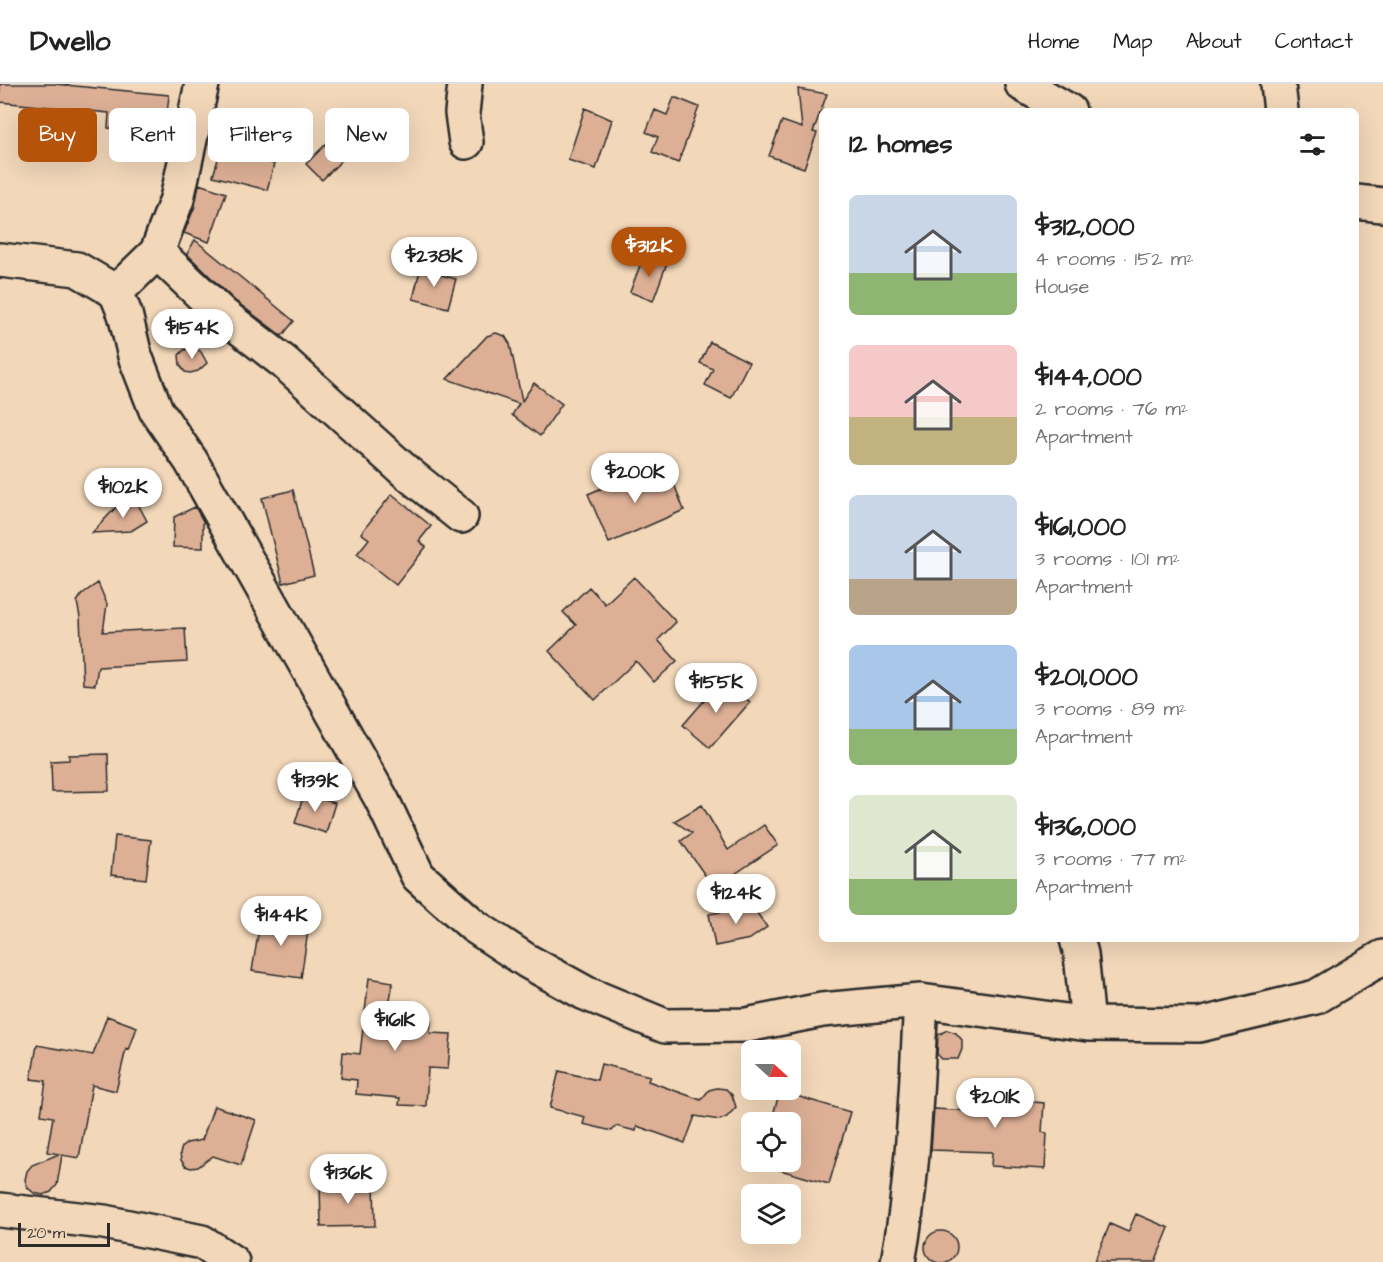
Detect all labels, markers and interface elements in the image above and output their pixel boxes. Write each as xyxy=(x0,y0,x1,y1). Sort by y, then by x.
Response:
text: Dwello xyxy=(30,22,111,61)
text: Home xyxy=(1028,27,1080,56)
text: Map xyxy=(1113,27,1153,56)
text: About xyxy=(1186,27,1242,56)
text: Contact xyxy=(1275,27,1353,56)
chip: Buy xyxy=(18,108,97,162)
chip: Rent xyxy=(109,108,196,162)
chip: Filters xyxy=(208,108,313,162)
chip: New xyxy=(325,108,409,162)
text: 12 homes xyxy=(849,126,952,162)
icon: filters xyxy=(1296,128,1329,161)
text: $312,000 xyxy=(1035,209,1135,245)
icon: home xyxy=(897,219,969,291)
pin: $312K xyxy=(607,227,691,278)
text: $312K xyxy=(625,232,673,260)
pin: $238K xyxy=(392,237,476,288)
text: $238K xyxy=(405,242,463,270)
text: 4 rooms · 152 m² xyxy=(1035,245,1194,273)
text: House xyxy=(1035,273,1089,301)
pin: $154K xyxy=(150,309,234,360)
text: $154K xyxy=(165,314,219,342)
text: $144,000 xyxy=(1035,359,1142,395)
icon: home xyxy=(897,369,969,441)
text: 2 rooms · 76 m² xyxy=(1035,395,1188,423)
text: Apartment xyxy=(1035,423,1133,451)
pin: $200K xyxy=(593,453,677,504)
text: $200K xyxy=(605,458,665,486)
pin: $102K xyxy=(81,468,165,519)
text: $102K xyxy=(98,473,148,501)
text: $161,000 xyxy=(1035,509,1126,545)
icon: home xyxy=(897,519,969,591)
text: 3 rooms · 101 m² xyxy=(1035,545,1180,573)
text: Apartment xyxy=(1035,573,1133,601)
text: $201,000 xyxy=(1035,659,1138,695)
pin: $155K xyxy=(674,663,758,714)
text: $155K xyxy=(689,668,743,696)
icon: home xyxy=(897,669,969,741)
text: 3 rooms · 89 m² xyxy=(1035,695,1187,723)
text: Apartment xyxy=(1035,723,1133,751)
pin: $139K xyxy=(273,762,357,813)
text: $139K xyxy=(291,767,339,795)
text: $136,000 xyxy=(1035,809,1136,845)
icon: home xyxy=(897,819,969,891)
text: 3 rooms · 77 m² xyxy=(1035,845,1187,873)
text: Apartment xyxy=(1035,873,1133,901)
pin: $124K xyxy=(694,874,778,925)
text: $124K xyxy=(711,879,761,907)
pin: $144K xyxy=(239,896,323,947)
text: $144K xyxy=(254,901,308,929)
pin: $161K xyxy=(353,1001,437,1052)
text: $161K xyxy=(375,1006,415,1034)
north arrow xyxy=(741,1040,801,1100)
map controls xyxy=(741,1040,801,1244)
pin: $201K xyxy=(953,1078,1037,1129)
text: $201K xyxy=(970,1083,1020,1111)
button: locate xyxy=(741,1112,801,1172)
pin: $136K xyxy=(306,1154,390,1205)
text: $136K xyxy=(324,1159,372,1187)
button: layers xyxy=(741,1184,801,1244)
scale bar xyxy=(18,1220,110,1248)
text: 20 m xyxy=(27,1222,65,1244)

